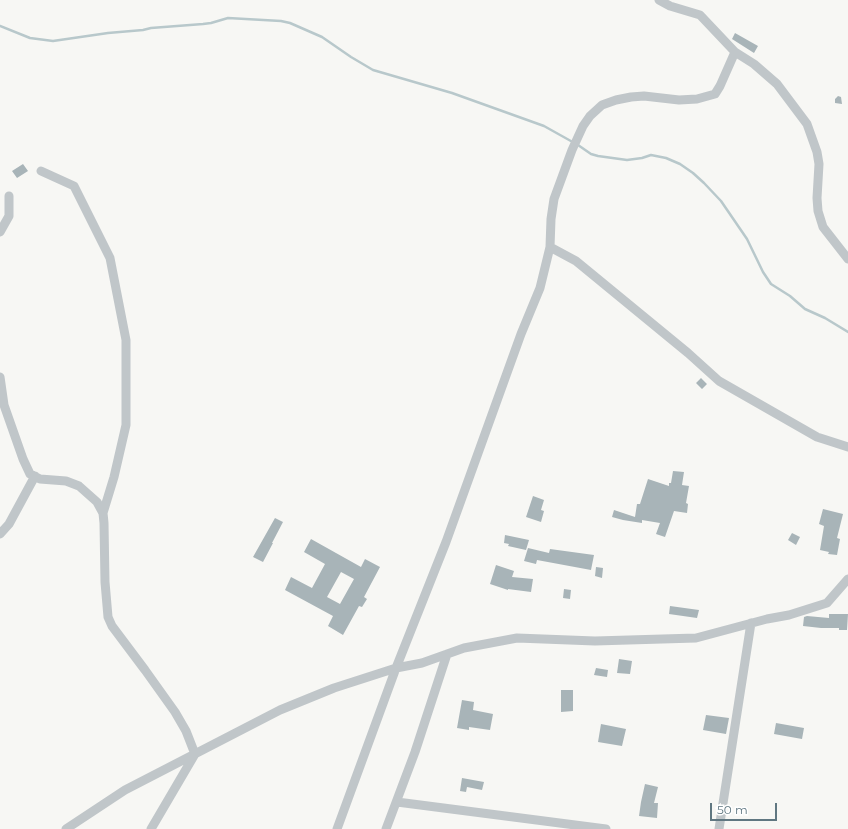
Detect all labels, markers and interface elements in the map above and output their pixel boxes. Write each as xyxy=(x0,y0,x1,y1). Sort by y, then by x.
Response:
scale bar xyxy=(712,795,779,821)
text: 50 m xyxy=(717,802,748,817)

